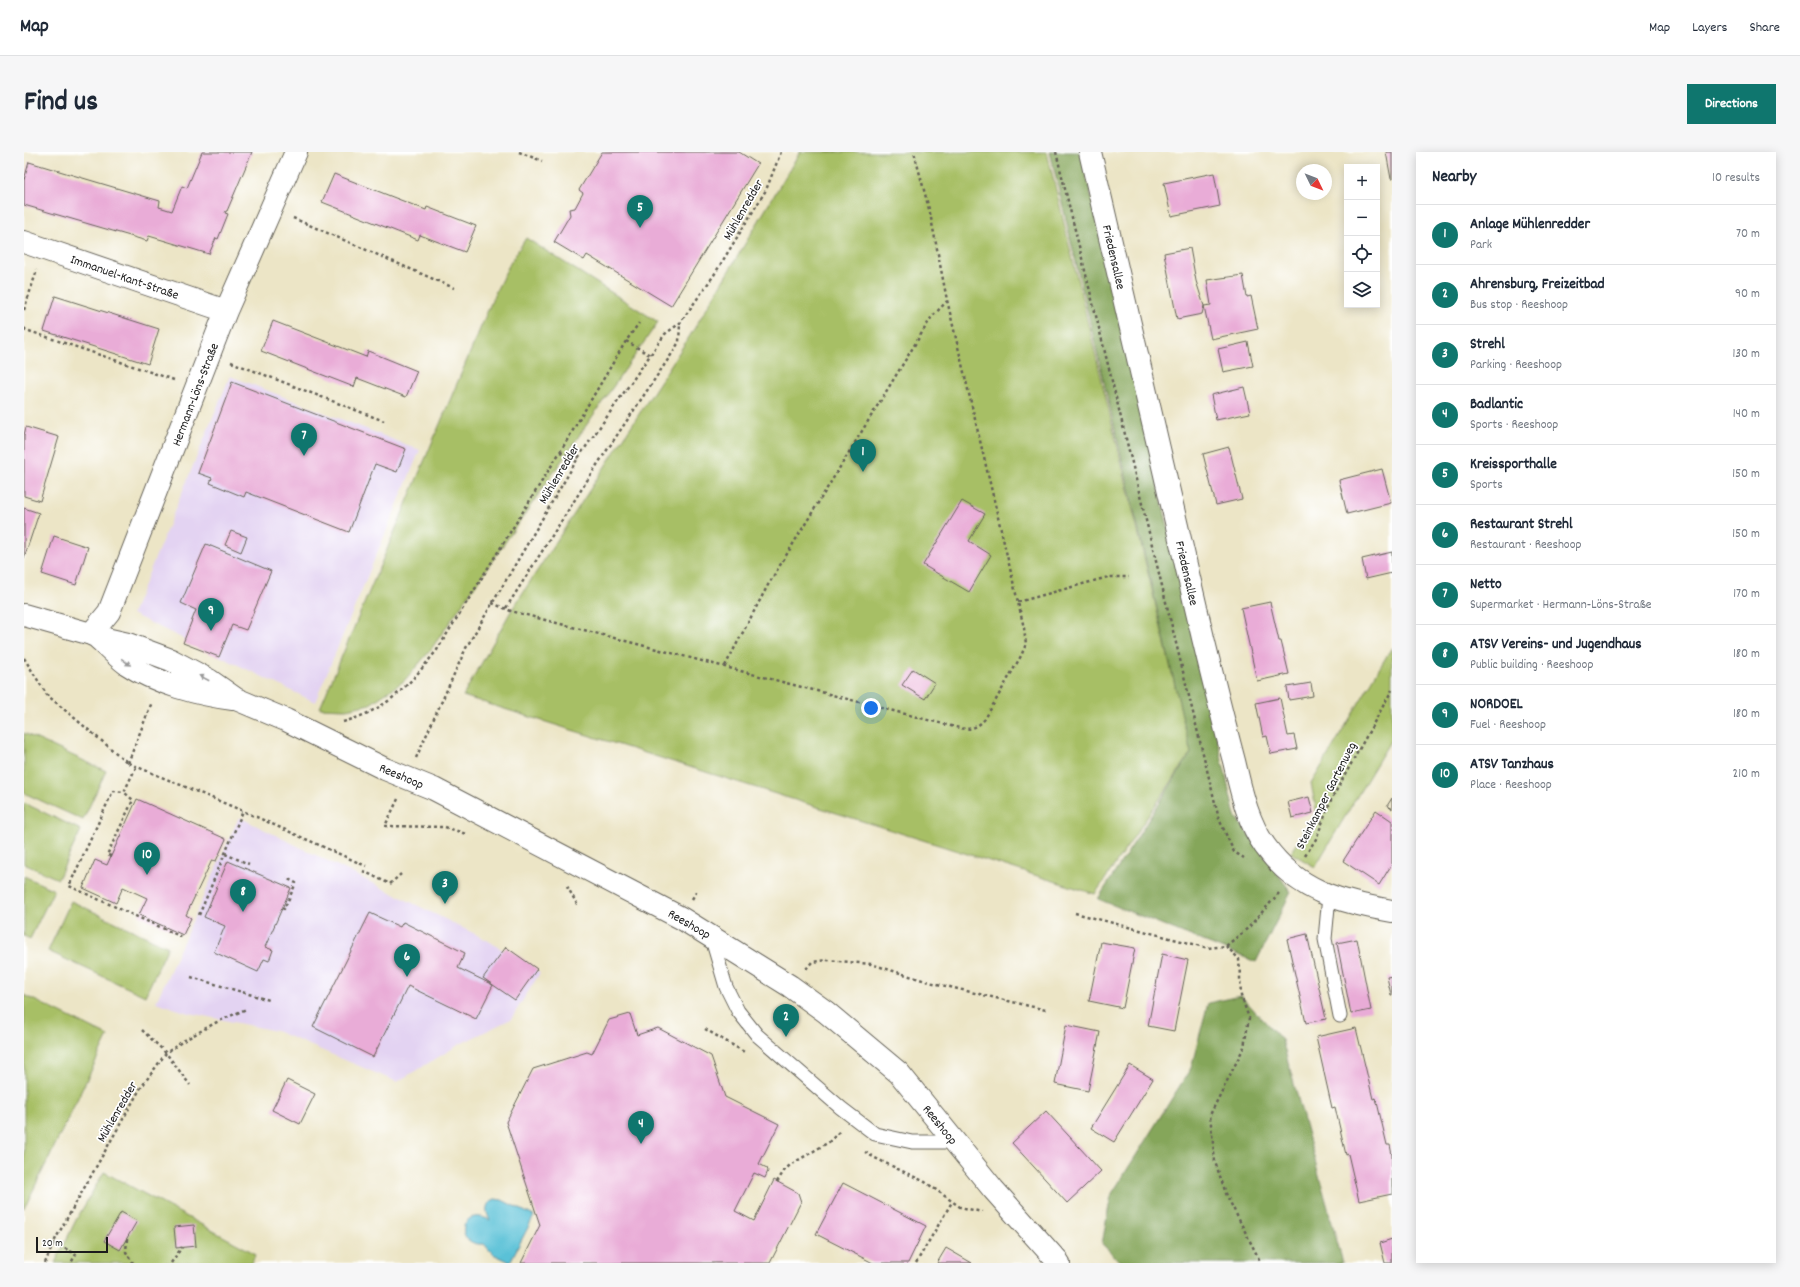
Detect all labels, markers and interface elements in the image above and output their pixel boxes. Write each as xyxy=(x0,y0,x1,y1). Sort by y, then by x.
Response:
text: Map xyxy=(20,14,49,41)
text: Map xyxy=(1649,18,1670,38)
text: Layers xyxy=(1692,18,1727,38)
text: Share xyxy=(1749,18,1780,38)
text: Find us xyxy=(24,84,98,124)
button: Directions xyxy=(1687,84,1776,124)
north arrow xyxy=(1296,164,1332,200)
map controls xyxy=(1344,164,1380,308)
button: + xyxy=(1344,164,1380,200)
text: Nearby xyxy=(1432,166,1476,190)
text: 10 results xyxy=(1712,169,1760,188)
street label: Mühlenredder xyxy=(719,176,769,244)
pin: 5 xyxy=(627,195,653,228)
button: − xyxy=(1344,200,1380,236)
text: Anlage Mühlenredder xyxy=(1470,214,1590,236)
street label: Friedensallee xyxy=(1096,223,1129,292)
text: 1 xyxy=(1444,225,1446,244)
text: 70 m xyxy=(1736,225,1760,244)
button: locate xyxy=(1344,236,1380,272)
text: Park xyxy=(1470,236,1492,255)
street label: Immanuel-Kant-Straße xyxy=(67,251,181,306)
button: layers xyxy=(1344,272,1380,308)
text: Ahrensburg, Freizeitbad xyxy=(1470,274,1605,296)
text: 2 xyxy=(1442,285,1448,304)
text: 90 m xyxy=(1735,285,1760,304)
text: Bus stop · Reeshoop xyxy=(1470,296,1568,315)
text: Strehl xyxy=(1470,334,1505,356)
street label: Hermann-Löns-Straße xyxy=(168,340,225,449)
text: 3 xyxy=(1442,345,1448,364)
text: 130 m xyxy=(1732,345,1760,364)
text: Parking · Reeshoop xyxy=(1470,356,1562,375)
text: Badlantic xyxy=(1470,394,1523,416)
text: 4 xyxy=(1442,405,1448,424)
text: 140 m xyxy=(1733,405,1760,424)
text: Sports · Reeshoop xyxy=(1470,416,1558,435)
pin: 7 xyxy=(291,423,317,456)
pin: 1 xyxy=(850,439,876,472)
street label: Mühlenredder xyxy=(535,440,586,508)
text: Kreissporthalle xyxy=(1470,454,1557,476)
text: 5 xyxy=(1442,465,1448,484)
text: 150 m xyxy=(1732,465,1760,484)
text: Sports xyxy=(1470,476,1503,495)
text: Restaurant Strehl xyxy=(1470,514,1573,536)
text: 6 xyxy=(1442,525,1448,544)
text: 150 m xyxy=(1732,525,1760,544)
text: Restaurant · Reeshoop xyxy=(1470,536,1581,555)
street label: Friedensallee xyxy=(1169,539,1202,608)
text: Netto xyxy=(1470,574,1502,596)
text: 7 xyxy=(1443,585,1447,604)
text: 170 m xyxy=(1733,585,1760,604)
text: Supermarket · Hermann-Löns-Straße xyxy=(1470,596,1652,615)
pin: 9 xyxy=(198,598,224,631)
text: ATSV Vereins- und Jugendhaus xyxy=(1470,634,1642,656)
text: 8 xyxy=(1442,645,1448,664)
text: 180 m xyxy=(1733,645,1760,664)
text: Public building · Reeshoop xyxy=(1470,656,1593,675)
one-way arrow xyxy=(121,658,132,666)
one-way arrow xyxy=(198,674,210,681)
text: NORDOEL xyxy=(1470,694,1523,716)
your location xyxy=(861,698,881,718)
text: 9 xyxy=(1442,705,1448,724)
text: 180 m xyxy=(1733,705,1760,724)
text: Fuel · Reeshoop xyxy=(1470,716,1546,735)
street label: Steinkamper Gartenweg xyxy=(1292,739,1363,853)
text: ATSV Tanzhaus xyxy=(1470,754,1554,776)
street label: Reeshoop xyxy=(376,759,426,795)
text: 10 xyxy=(1440,765,1450,784)
text: 210 m xyxy=(1732,765,1760,784)
text: Place · Reeshoop xyxy=(1470,776,1552,795)
pin: 10 xyxy=(134,842,160,875)
pin: 3 xyxy=(432,871,458,904)
pin: 8 xyxy=(230,879,256,912)
street label: Reeshoop xyxy=(664,905,714,945)
pin: 6 xyxy=(394,944,420,977)
pin: 2 xyxy=(773,1004,799,1037)
street label: Mühlenredder xyxy=(93,1078,143,1146)
street label: Reeshoop xyxy=(917,1101,961,1150)
pin: 4 xyxy=(628,1111,654,1144)
scale bar xyxy=(36,1235,108,1254)
text: 20 m xyxy=(42,1236,63,1252)

